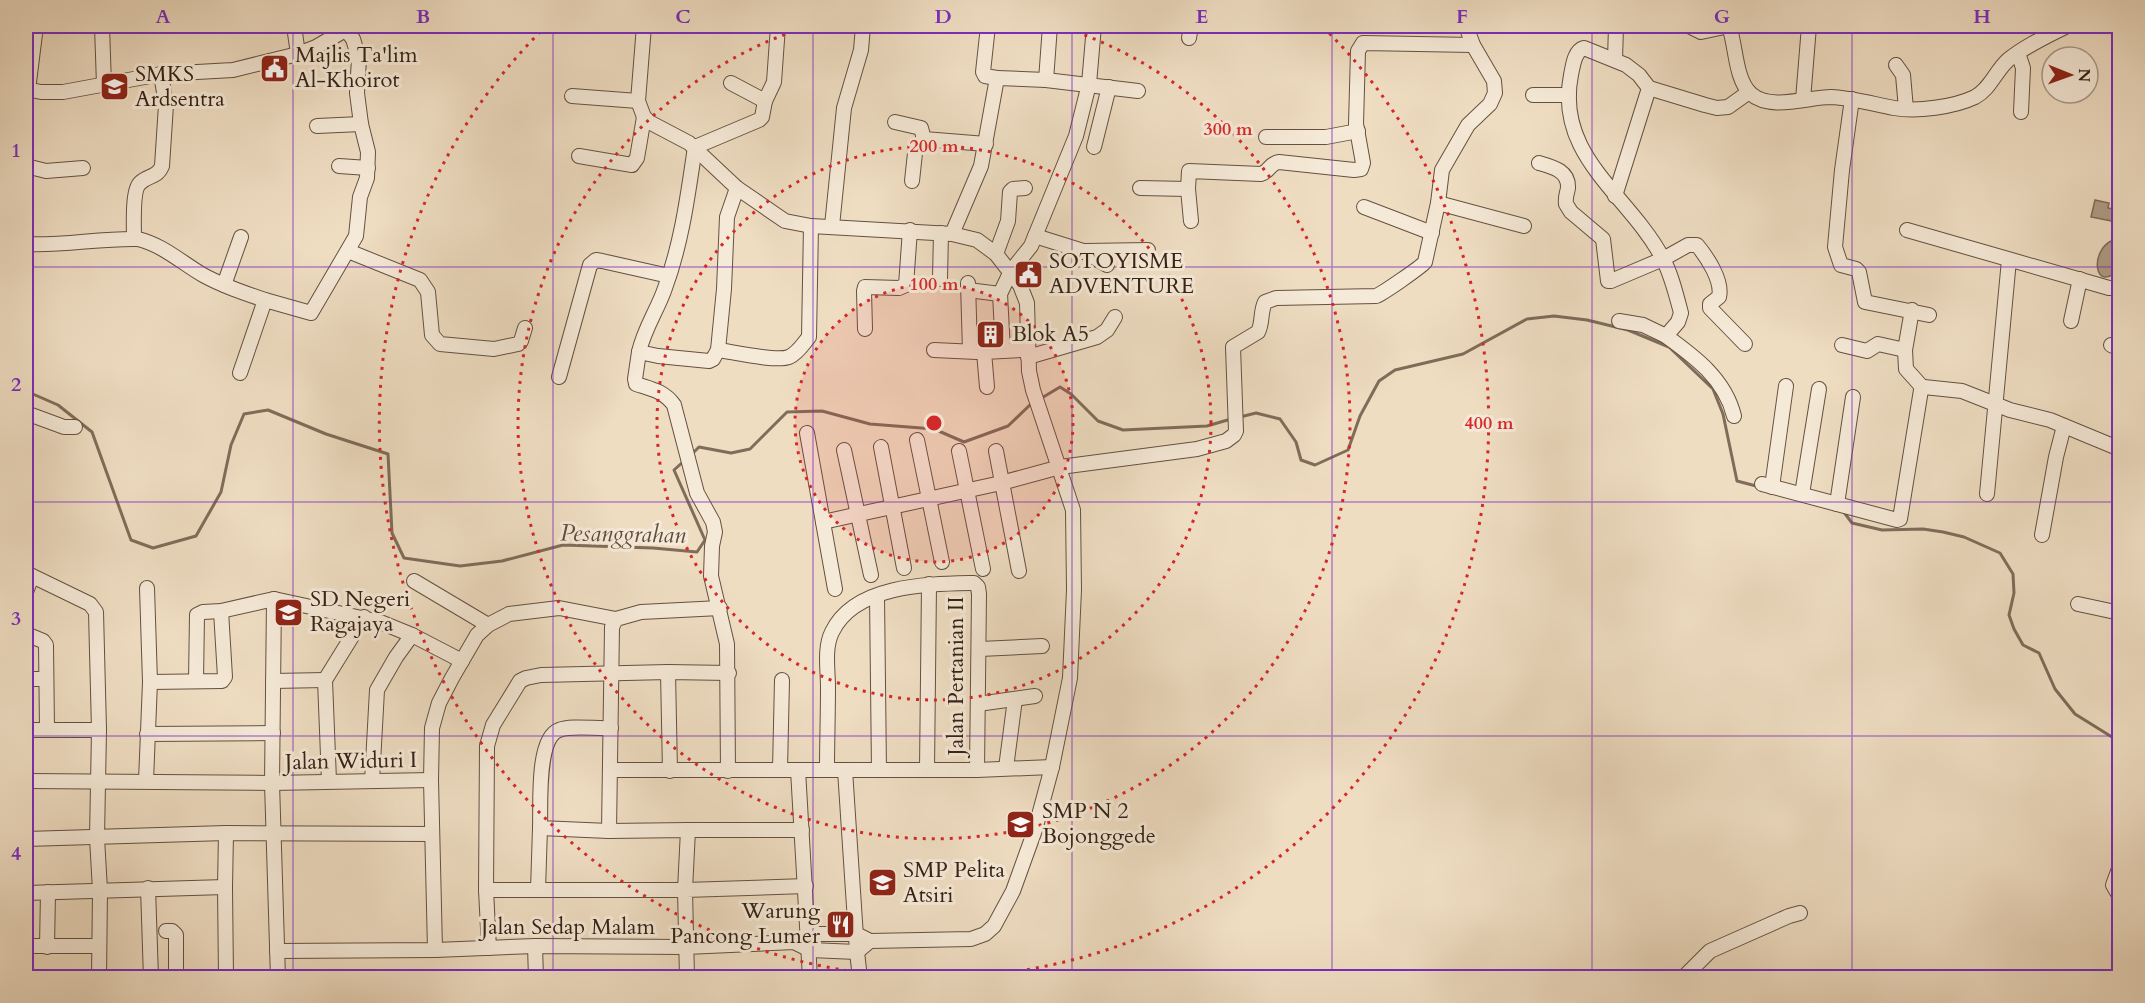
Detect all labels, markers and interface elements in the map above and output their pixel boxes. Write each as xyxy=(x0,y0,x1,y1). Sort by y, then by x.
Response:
text: A xyxy=(155,3,171,30)
text: B xyxy=(416,3,430,30)
text: C xyxy=(675,3,691,30)
text: D xyxy=(934,3,952,30)
text: E xyxy=(1196,3,1208,30)
text: F xyxy=(1456,3,1468,30)
text: G xyxy=(1714,3,1730,30)
text: H xyxy=(1973,3,1991,30)
place label: Majlis Ta'lim Al-Khoirot xyxy=(295,40,418,95)
north arrow xyxy=(2040,45,2100,105)
public building icon: Majlis Ta'lim Al-Khoirot xyxy=(258,52,290,84)
place label: SMKS Ardsentra xyxy=(135,59,225,114)
text: N xyxy=(2073,68,2095,82)
school or university icon: SMKS Ardsentra xyxy=(98,71,130,103)
text: 300 m xyxy=(1203,117,1253,142)
text: 200 m xyxy=(909,134,959,159)
text: 1 xyxy=(11,137,21,164)
place label: SOTOYISME ADVENTURE xyxy=(1049,246,1194,301)
public building icon: SOTOYISME ADVENTURE xyxy=(1012,258,1044,290)
text: 100 m xyxy=(909,272,959,297)
building icon: Blok A5 xyxy=(975,318,1007,350)
place label: Blok A5 xyxy=(1012,319,1089,349)
text: 2 xyxy=(11,371,21,398)
text: 400 m xyxy=(1464,411,1514,436)
centre of rings xyxy=(924,413,944,433)
water label: Pesanggrahan xyxy=(560,516,686,552)
place label: SD Negeri Ragajaya xyxy=(310,584,410,639)
school or university icon: SD Negeri Ragajaya xyxy=(273,596,305,628)
street label: Jalan Pertanian II xyxy=(941,596,971,759)
text: 3 xyxy=(11,605,21,632)
street label: Jalan Widuri I xyxy=(282,745,417,777)
place label: SMP N 2 Bojonggede xyxy=(1042,796,1156,851)
school or university icon: SMP N 2 Bojonggede xyxy=(1005,808,1037,840)
text: 4 xyxy=(11,840,21,867)
place label: SMP Pelita Atsiri xyxy=(903,855,1005,910)
school or university icon: SMP Pelita Atsiri xyxy=(866,867,898,899)
place label: Warung Pancong Lumer xyxy=(670,896,821,951)
restaurant icon: Warung Pancong Lumer xyxy=(825,908,857,940)
street label: Jalan Sedap Malam xyxy=(478,912,656,942)

